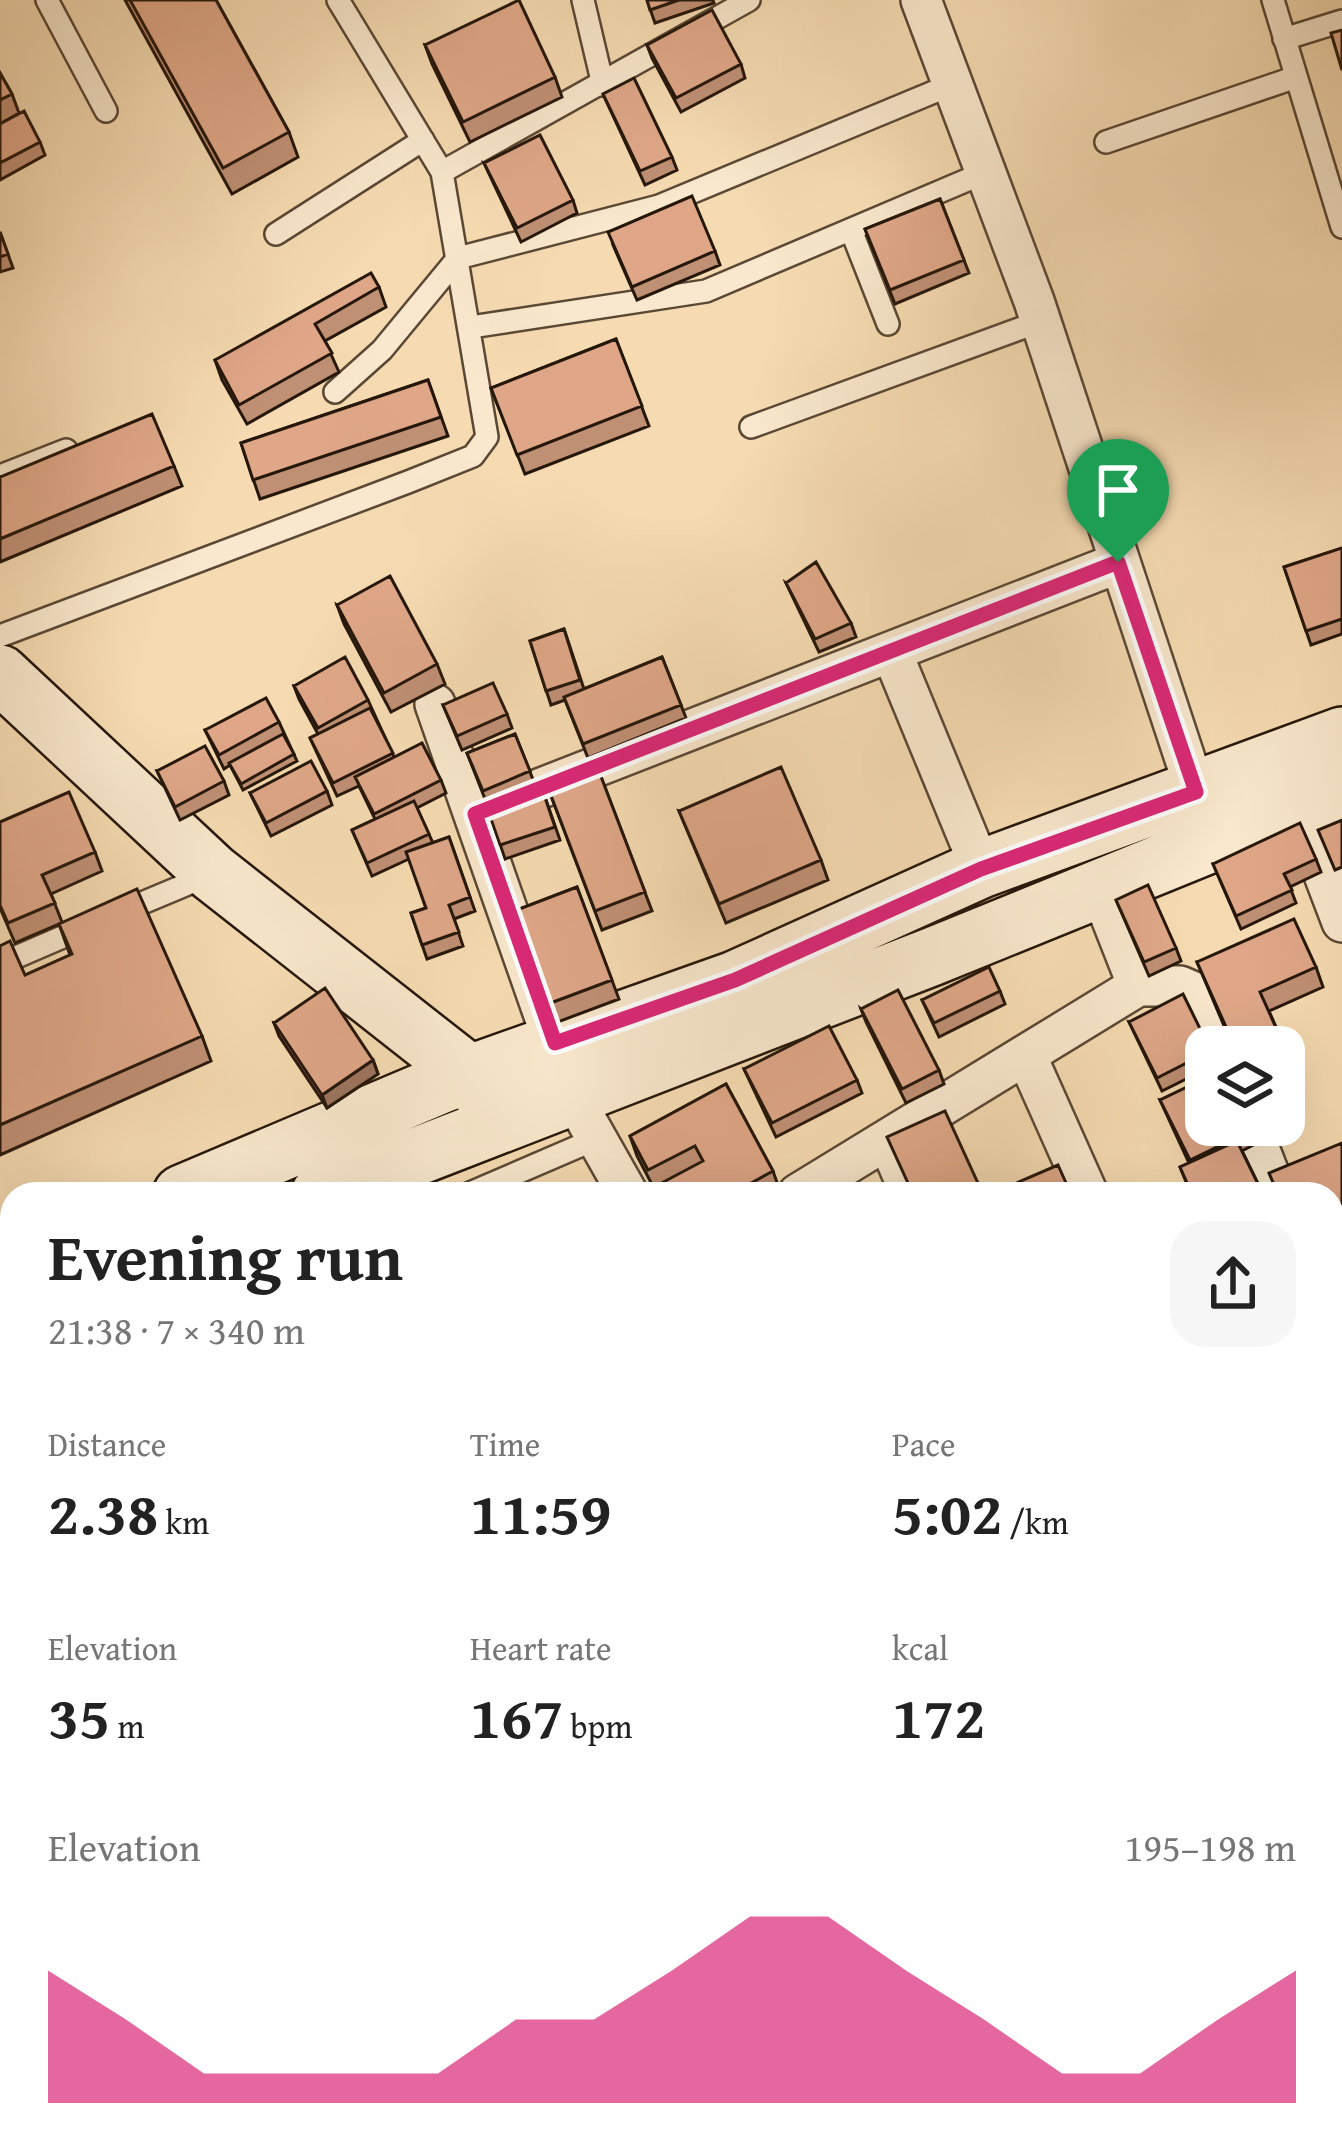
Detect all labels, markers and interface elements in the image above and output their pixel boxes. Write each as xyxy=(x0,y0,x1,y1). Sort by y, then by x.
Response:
pin xyxy=(1067,439,1169,562)
icon: arrive xyxy=(1085,457,1151,523)
map controls xyxy=(1185,1026,1305,1146)
button: layers xyxy=(1185,1026,1305,1146)
text: Evening run xyxy=(48,1207,403,1304)
button: share xyxy=(1170,1221,1296,1347)
text: 21:38 · 7 × 340 m xyxy=(48,1301,305,1358)
text: Distance xyxy=(48,1420,166,1468)
text: Time xyxy=(470,1420,540,1468)
text: Pace xyxy=(892,1420,955,1468)
text: 2.38 xyxy=(48,1468,158,1556)
text: 11:59 xyxy=(470,1468,611,1556)
text: 5:02 xyxy=(892,1468,1002,1556)
text: km xyxy=(158,1498,209,1546)
text: /km xyxy=(1002,1498,1069,1546)
text: Elevation xyxy=(48,1624,177,1672)
text: Heart rate xyxy=(470,1624,612,1672)
text: kcal xyxy=(892,1624,948,1672)
text: 35 xyxy=(48,1672,110,1760)
text: 167 xyxy=(470,1672,563,1760)
text: 172 xyxy=(892,1672,985,1760)
text: m xyxy=(110,1702,144,1750)
text: bpm xyxy=(563,1702,632,1750)
text: Elevation xyxy=(48,1818,201,1875)
text: 195–198 m xyxy=(1124,1818,1296,1875)

